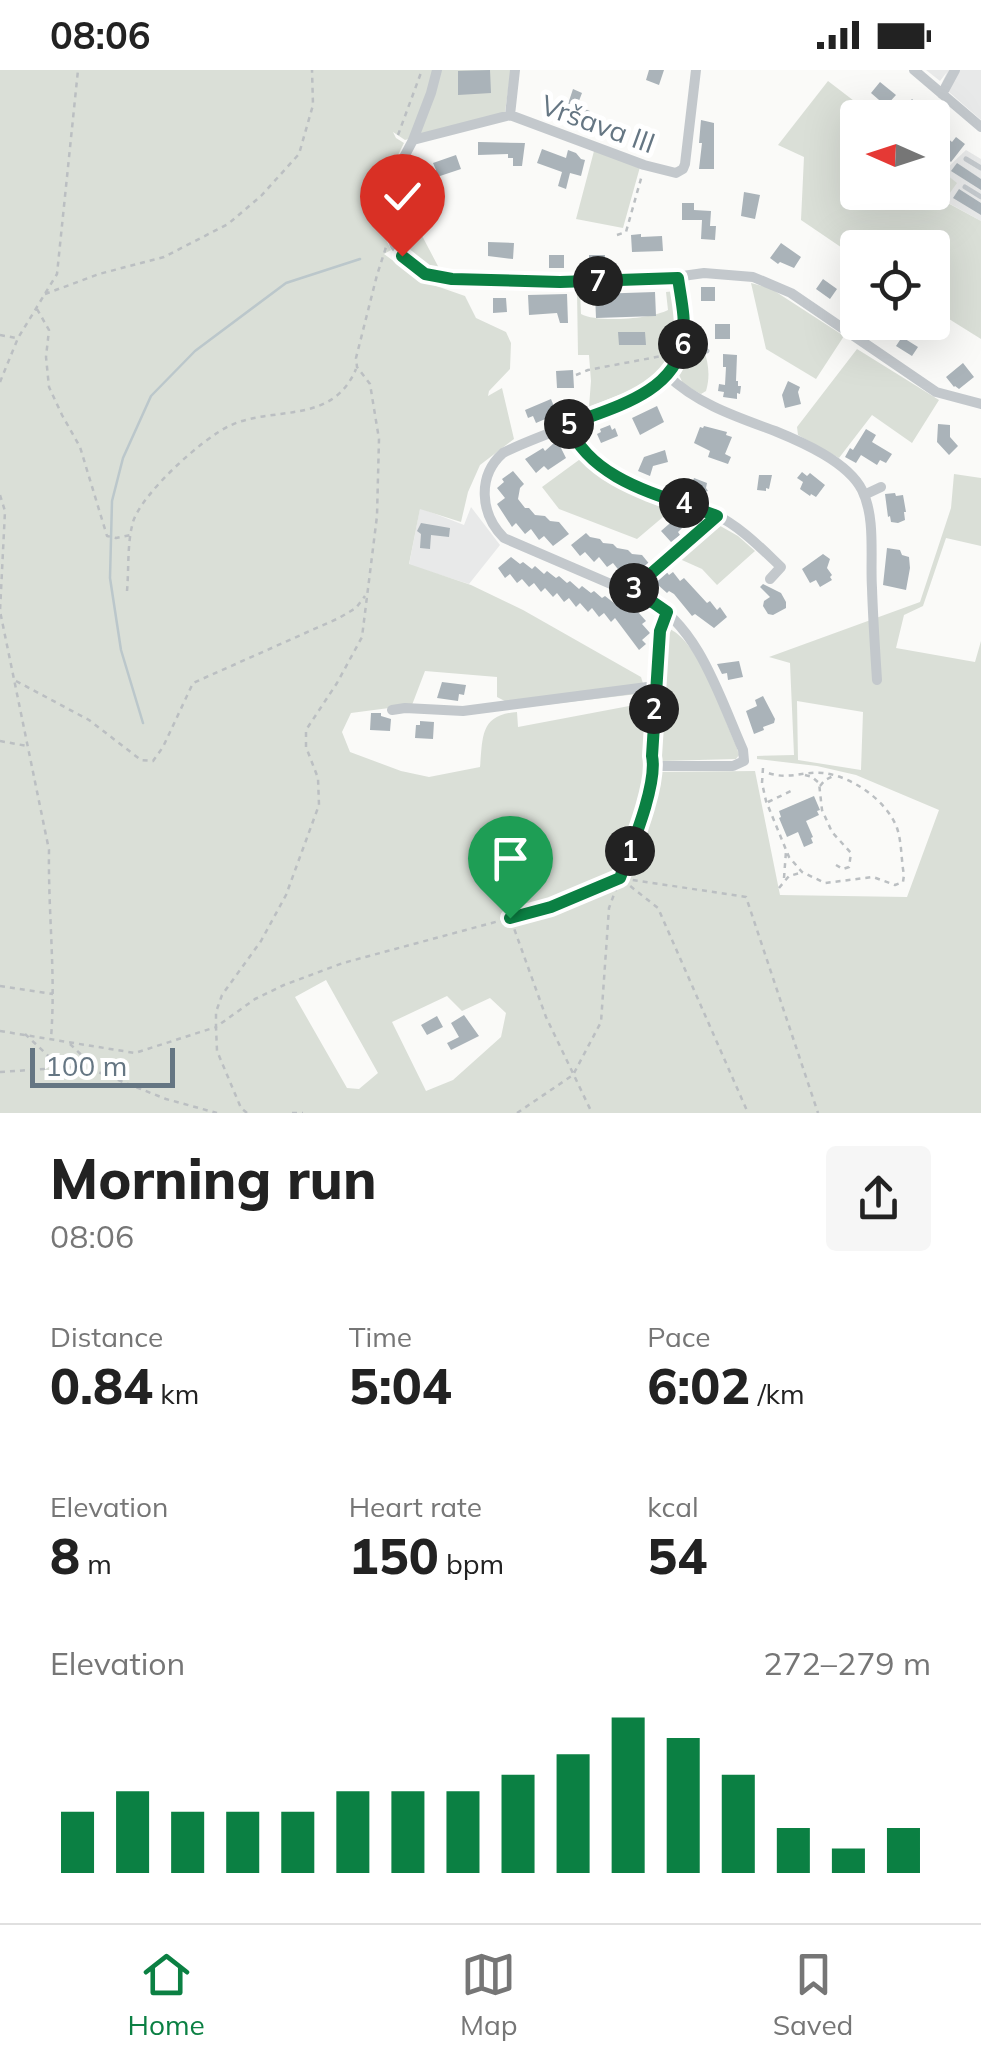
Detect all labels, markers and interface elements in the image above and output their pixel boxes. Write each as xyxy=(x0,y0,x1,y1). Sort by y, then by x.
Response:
text: 08:06 xyxy=(50,11,151,59)
street label: Vršava III xyxy=(536,87,660,160)
north arrow xyxy=(840,100,950,210)
map controls xyxy=(840,100,950,340)
pin xyxy=(360,154,445,257)
icon: check xyxy=(375,169,430,224)
button: locate xyxy=(840,230,950,340)
pin: 7 xyxy=(573,256,623,306)
text: 7 xyxy=(590,263,606,298)
pin: 6 xyxy=(658,319,708,369)
text: 6 xyxy=(675,326,691,361)
pin: 5 xyxy=(544,399,594,449)
text: 5 xyxy=(561,406,577,441)
pin: 4 xyxy=(659,478,709,528)
text: 4 xyxy=(676,485,692,520)
pin: 3 xyxy=(609,563,659,613)
text: 3 xyxy=(626,570,642,605)
pin: 2 xyxy=(629,684,679,734)
text: 2 xyxy=(646,691,662,726)
pin xyxy=(468,816,553,919)
pin: 1 xyxy=(605,826,655,876)
icon: arrive xyxy=(483,831,538,886)
text: 1 xyxy=(622,833,638,868)
scale bar xyxy=(30,1043,175,1088)
text: 100 m xyxy=(45,1048,127,1083)
text: Morning run xyxy=(50,1144,377,1213)
button: share xyxy=(826,1146,931,1251)
text: 08:06 xyxy=(50,1216,134,1256)
text: Distance xyxy=(50,1319,163,1354)
text: Time xyxy=(349,1319,412,1354)
text: Pace xyxy=(647,1319,711,1354)
text: 0.84 xyxy=(50,1354,153,1417)
text: 5:04 xyxy=(349,1354,452,1417)
text: 6:02 xyxy=(647,1354,750,1417)
text: km xyxy=(153,1376,199,1411)
text: /km xyxy=(750,1376,805,1411)
text: Elevation xyxy=(50,1489,168,1524)
text: Heart rate xyxy=(349,1489,482,1524)
text: kcal xyxy=(647,1489,699,1524)
text: 8 xyxy=(50,1524,80,1587)
text: 150 xyxy=(349,1524,439,1587)
text: 54 xyxy=(647,1524,707,1587)
text: m xyxy=(80,1546,112,1581)
text: bpm xyxy=(439,1546,504,1581)
text: Elevation xyxy=(50,1643,185,1683)
text: 272–279 m xyxy=(763,1643,931,1683)
tab: Home xyxy=(128,1947,205,2042)
tab: Map xyxy=(460,1947,518,2042)
tab: Saved xyxy=(773,1947,853,2042)

